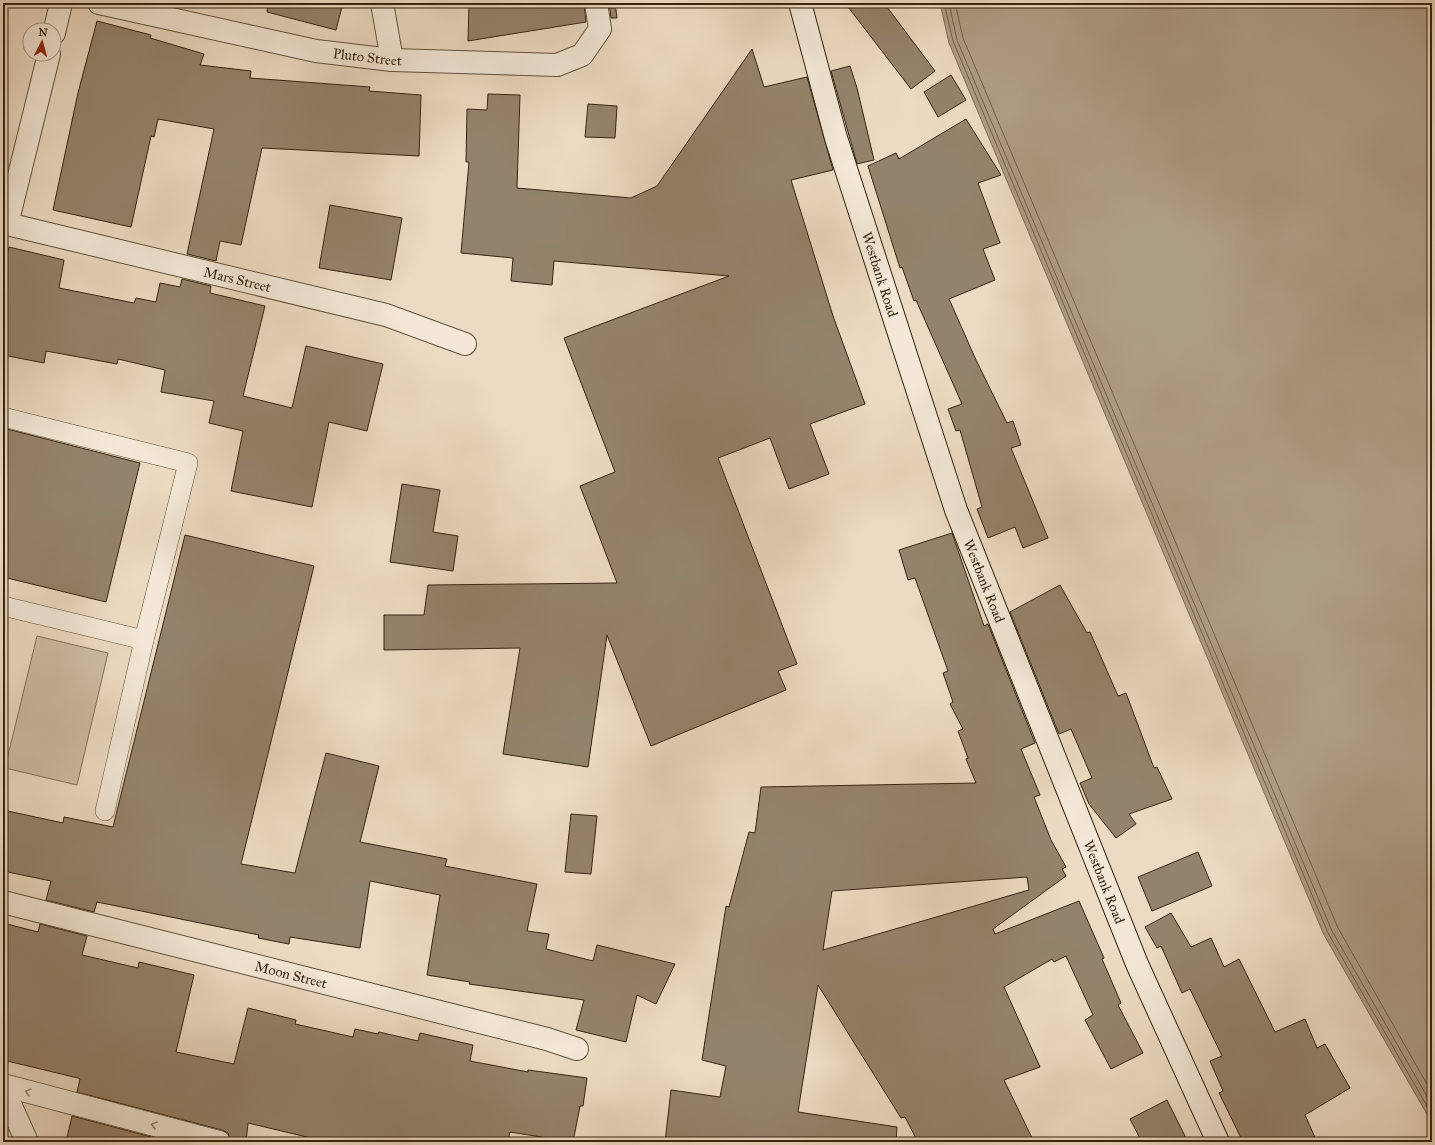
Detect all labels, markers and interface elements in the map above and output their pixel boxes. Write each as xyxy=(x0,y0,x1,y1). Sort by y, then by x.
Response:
north arrow xyxy=(22,22,62,62)
text: N xyxy=(38,26,49,40)
street label: Pluto Street xyxy=(332,45,402,69)
street label: Westbank Road xyxy=(858,230,902,319)
street label: Mars Street xyxy=(202,263,273,296)
street label: Westbank Road xyxy=(960,537,1009,625)
street label: Westbank Road xyxy=(1080,838,1129,926)
street label: Moon Street xyxy=(253,957,329,992)
one-way arrow xyxy=(25,1088,32,1097)
one-way arrow xyxy=(150,1121,157,1130)

